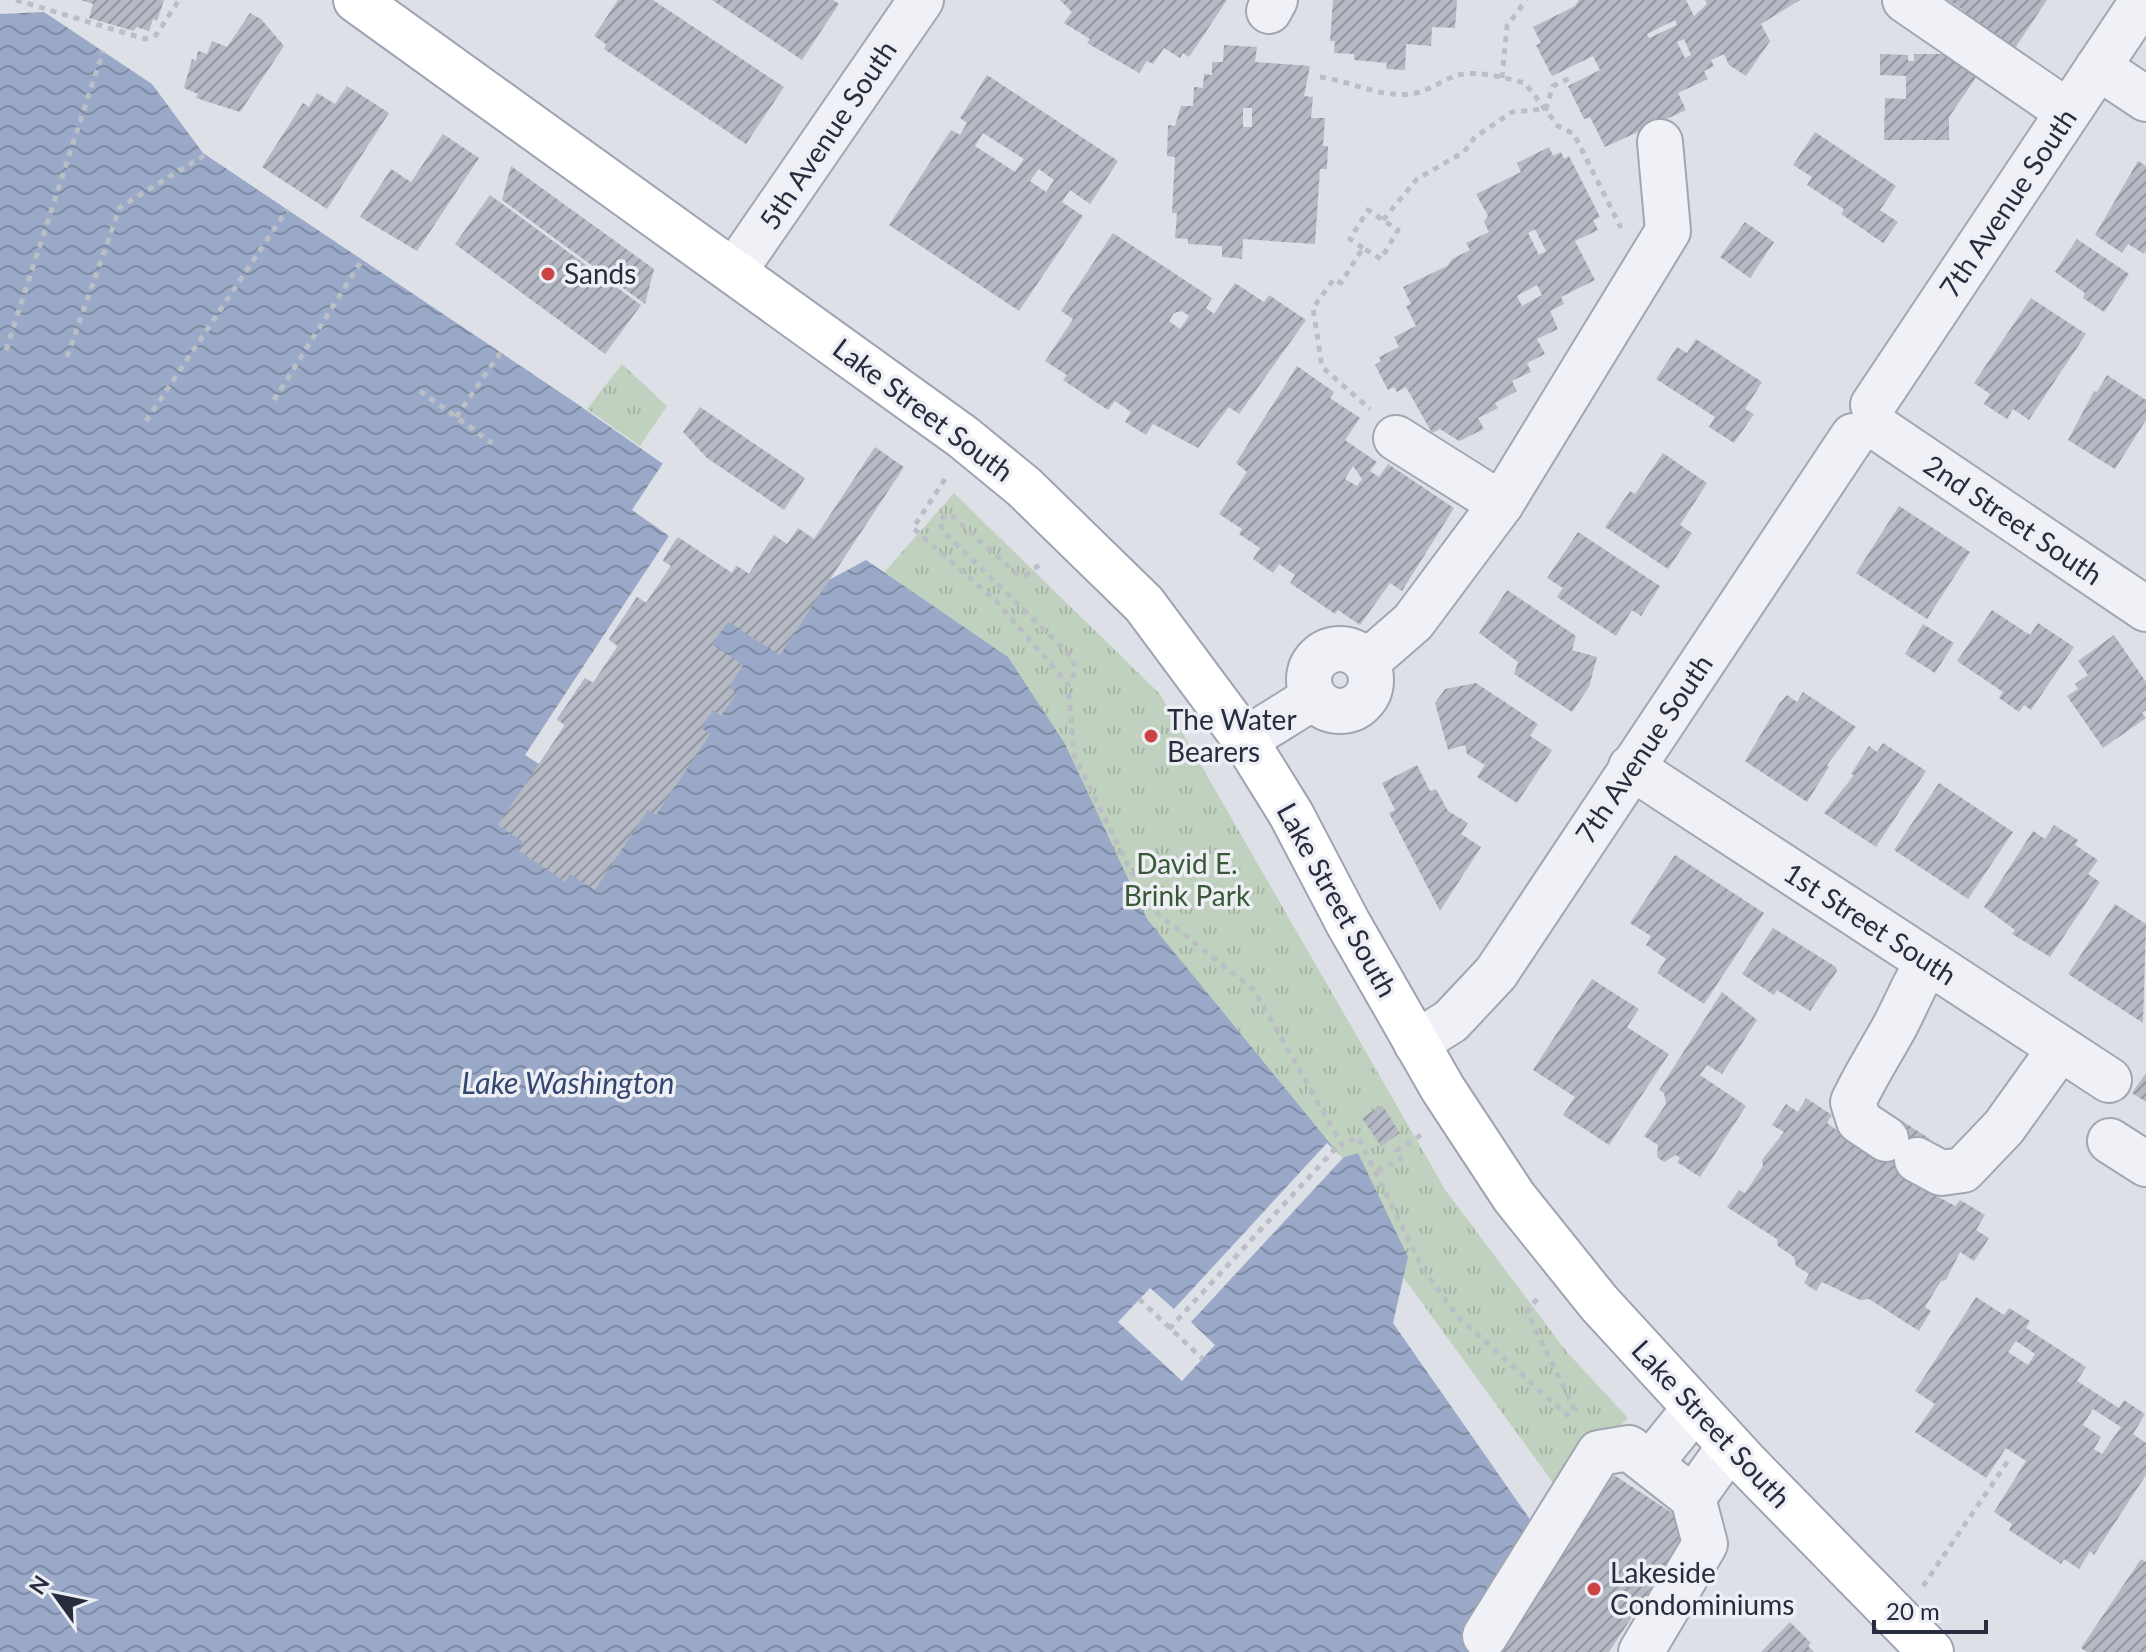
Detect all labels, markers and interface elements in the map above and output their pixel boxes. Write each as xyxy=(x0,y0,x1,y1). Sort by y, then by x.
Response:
street label: 5th Avenue South xyxy=(751,34,903,235)
street label: 7th Avenue South xyxy=(1931,102,2083,303)
place label: Sands xyxy=(564,256,636,290)
marker: Sands xyxy=(539,265,557,283)
street label: Lake Street South xyxy=(827,330,1020,488)
street label: 2nd Street South xyxy=(1918,447,2109,591)
street label: 7th Avenue South xyxy=(1567,648,1719,849)
place label: The Water Bearers xyxy=(1167,702,1297,768)
marker: The Water Bearers xyxy=(1142,727,1160,745)
street label: Lake Street South xyxy=(1270,796,1405,1003)
park label: David E. Brink Park xyxy=(1124,846,1251,912)
street label: 1st Street South xyxy=(1778,855,1963,992)
water label: Lake Washington xyxy=(462,1064,674,1100)
street label: Lake Street South xyxy=(1625,1332,1798,1514)
place label: Lakeside Condominiums xyxy=(1610,1555,1794,1621)
north arrow xyxy=(16,1556,96,1636)
text: N xyxy=(23,1570,55,1599)
marker: Lakeside Condominiums xyxy=(1585,1580,1603,1598)
scale bar xyxy=(1874,1584,1986,1634)
text: 20 m xyxy=(1886,1596,1940,1625)

